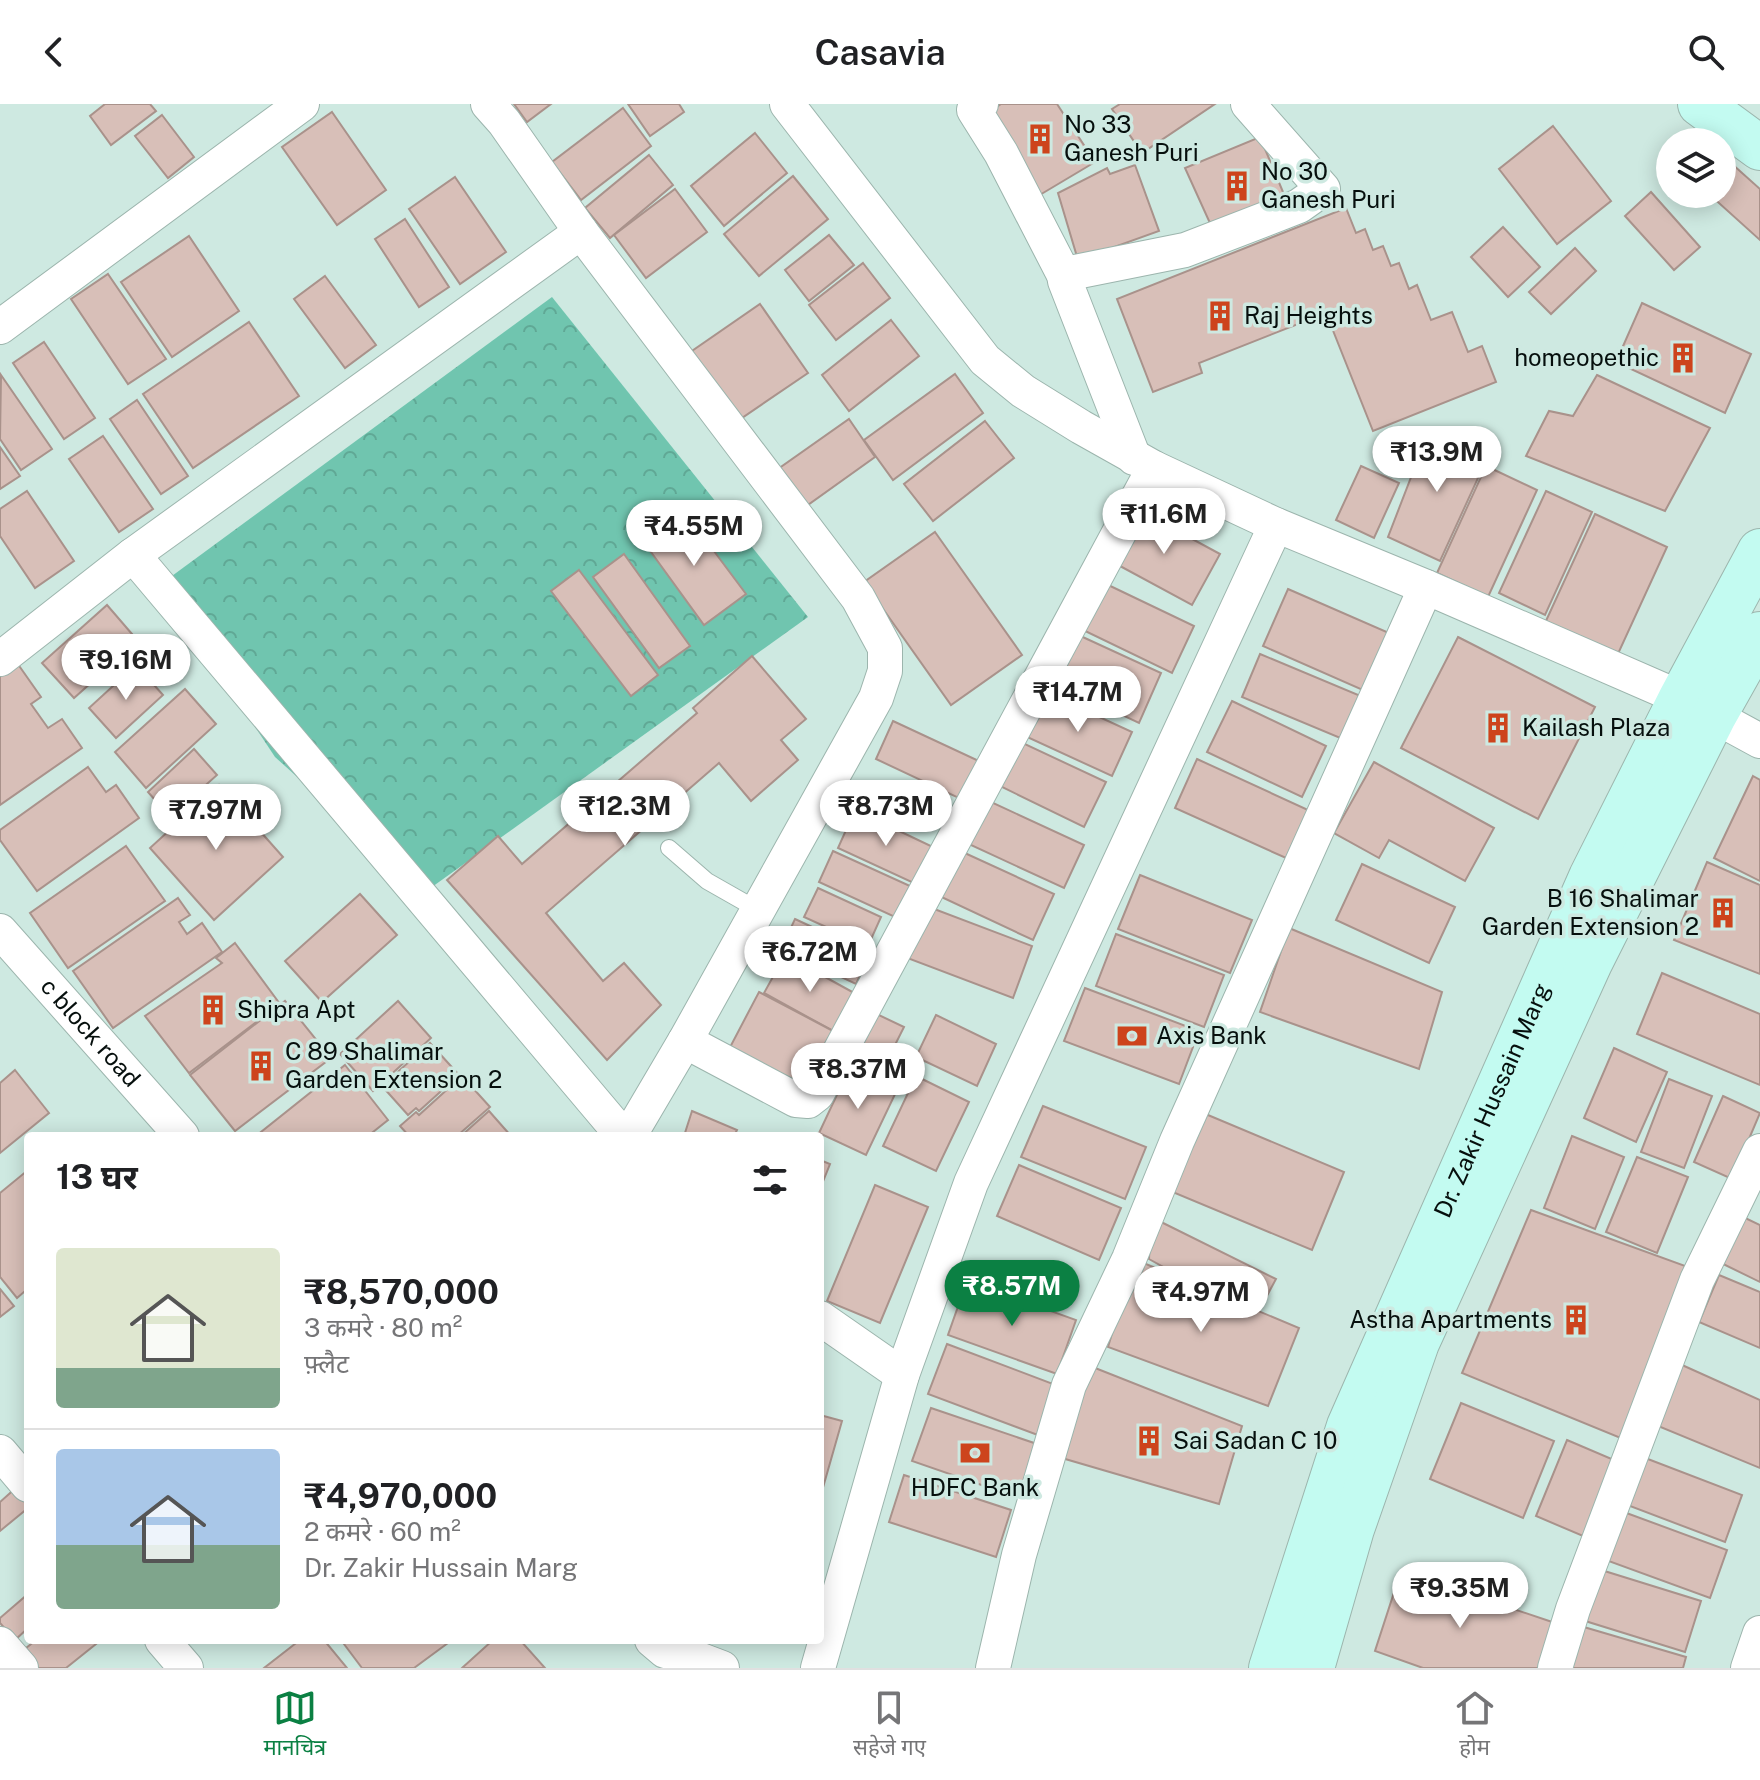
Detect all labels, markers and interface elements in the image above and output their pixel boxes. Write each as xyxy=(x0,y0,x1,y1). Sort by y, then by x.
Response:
icon: back xyxy=(32,30,76,74)
icon: search xyxy=(1684,30,1728,74)
text: Casavia xyxy=(814,31,946,73)
place label: No 33 Ganesh Puri xyxy=(1064,110,1199,166)
building icon: No 33 Ganesh Puri xyxy=(1023,122,1057,156)
map controls xyxy=(1656,128,1736,208)
button: layers xyxy=(1656,128,1736,208)
place label: No 30 Ganesh Puri xyxy=(1261,157,1396,213)
building icon: No 30 Ganesh Puri xyxy=(1220,169,1254,203)
building icon: Raj Heights xyxy=(1203,299,1237,333)
place label: Raj Heights xyxy=(1244,301,1373,329)
building icon: homeopethic xyxy=(1666,341,1700,375)
place label: homeopethic xyxy=(1514,343,1659,371)
pin: ₹13.9M xyxy=(1372,426,1502,494)
text: ₹13.9M xyxy=(1390,436,1484,467)
pin: ₹11.6M xyxy=(1099,488,1229,556)
text: ₹11.6M xyxy=(1120,498,1208,529)
pin: ₹4.55M xyxy=(629,500,759,568)
text: ₹4.55M xyxy=(644,510,744,541)
pin: ₹9.16M xyxy=(61,634,191,702)
text: ₹9.16M xyxy=(79,644,173,675)
pin: ₹14.7M xyxy=(1013,666,1143,734)
text: ₹14.7M xyxy=(1033,676,1123,707)
building icon: Kailash Plaza xyxy=(1481,711,1515,745)
place label: Kailash Plaza xyxy=(1522,713,1670,741)
pin: ₹12.3M xyxy=(560,780,690,848)
pin: ₹8.73M xyxy=(821,780,951,848)
pin: ₹7.97M xyxy=(151,784,281,852)
text: ₹12.3M xyxy=(579,790,671,821)
text: ₹8.73M xyxy=(838,790,934,821)
text: ₹7.97M xyxy=(169,794,263,825)
place label: B 16 Shalimar Garden Extension 2 xyxy=(1482,884,1699,940)
building icon: B 16 Shalimar Garden Extension 2 xyxy=(1706,896,1740,930)
pin: ₹6.72M xyxy=(745,926,875,994)
text: ₹6.72M xyxy=(762,936,858,967)
street label: c block road xyxy=(36,972,147,1092)
street label: Dr. Zakir Hussain Marg xyxy=(1428,979,1555,1222)
building icon: Shipra Apt xyxy=(196,993,230,1027)
place label: Shipra Apt xyxy=(237,995,355,1023)
bank icon: Axis Bank xyxy=(1115,1019,1149,1053)
place label: Axis Bank xyxy=(1156,1021,1267,1049)
place label: C 89 Shalimar Garden Extension 2 xyxy=(285,1037,502,1093)
pin: ₹8.37M xyxy=(793,1043,923,1111)
building icon: C 89 Shalimar Garden Extension 2 xyxy=(244,1049,278,1083)
text: ₹8.37M xyxy=(809,1053,907,1084)
text: 13 घर xyxy=(56,1157,138,1197)
icon: filters xyxy=(748,1158,792,1202)
pin: ₹8.57M xyxy=(947,1260,1077,1328)
pin: ₹4.97M xyxy=(1136,1266,1266,1334)
text: ₹8.57M xyxy=(963,1270,1061,1301)
text: ₹8,570,000 xyxy=(304,1272,499,1312)
text: ₹4.97M xyxy=(1152,1276,1250,1307)
icon: home xyxy=(120,1280,216,1376)
building icon: Astha Apartments xyxy=(1559,1303,1593,1337)
place label: Astha Apartments xyxy=(1349,1305,1552,1333)
text: 3 कमरे · 80 m² xyxy=(304,1312,462,1343)
text: फ़्लैट xyxy=(304,1348,349,1379)
building icon: Sai Sadan C 10 xyxy=(1132,1424,1166,1458)
place label: Sai Sadan C 10 xyxy=(1173,1426,1337,1454)
bank icon: HDFC Bank xyxy=(958,1436,992,1470)
place label: HDFC Bank xyxy=(911,1473,1039,1501)
text: ₹4,970,000 xyxy=(304,1476,497,1516)
icon: home xyxy=(120,1481,216,1577)
text: 2 कमरे · 60 m² xyxy=(304,1516,461,1547)
text: Dr. Zakir Hussain Marg xyxy=(304,1552,578,1583)
pin: ₹9.35M xyxy=(1395,1562,1525,1630)
text: ₹9.35M xyxy=(1410,1572,1510,1603)
tab: मानचित्र xyxy=(263,1686,326,1764)
tab: सहेजे गए xyxy=(853,1686,926,1764)
tab: होम xyxy=(1453,1686,1497,1764)

